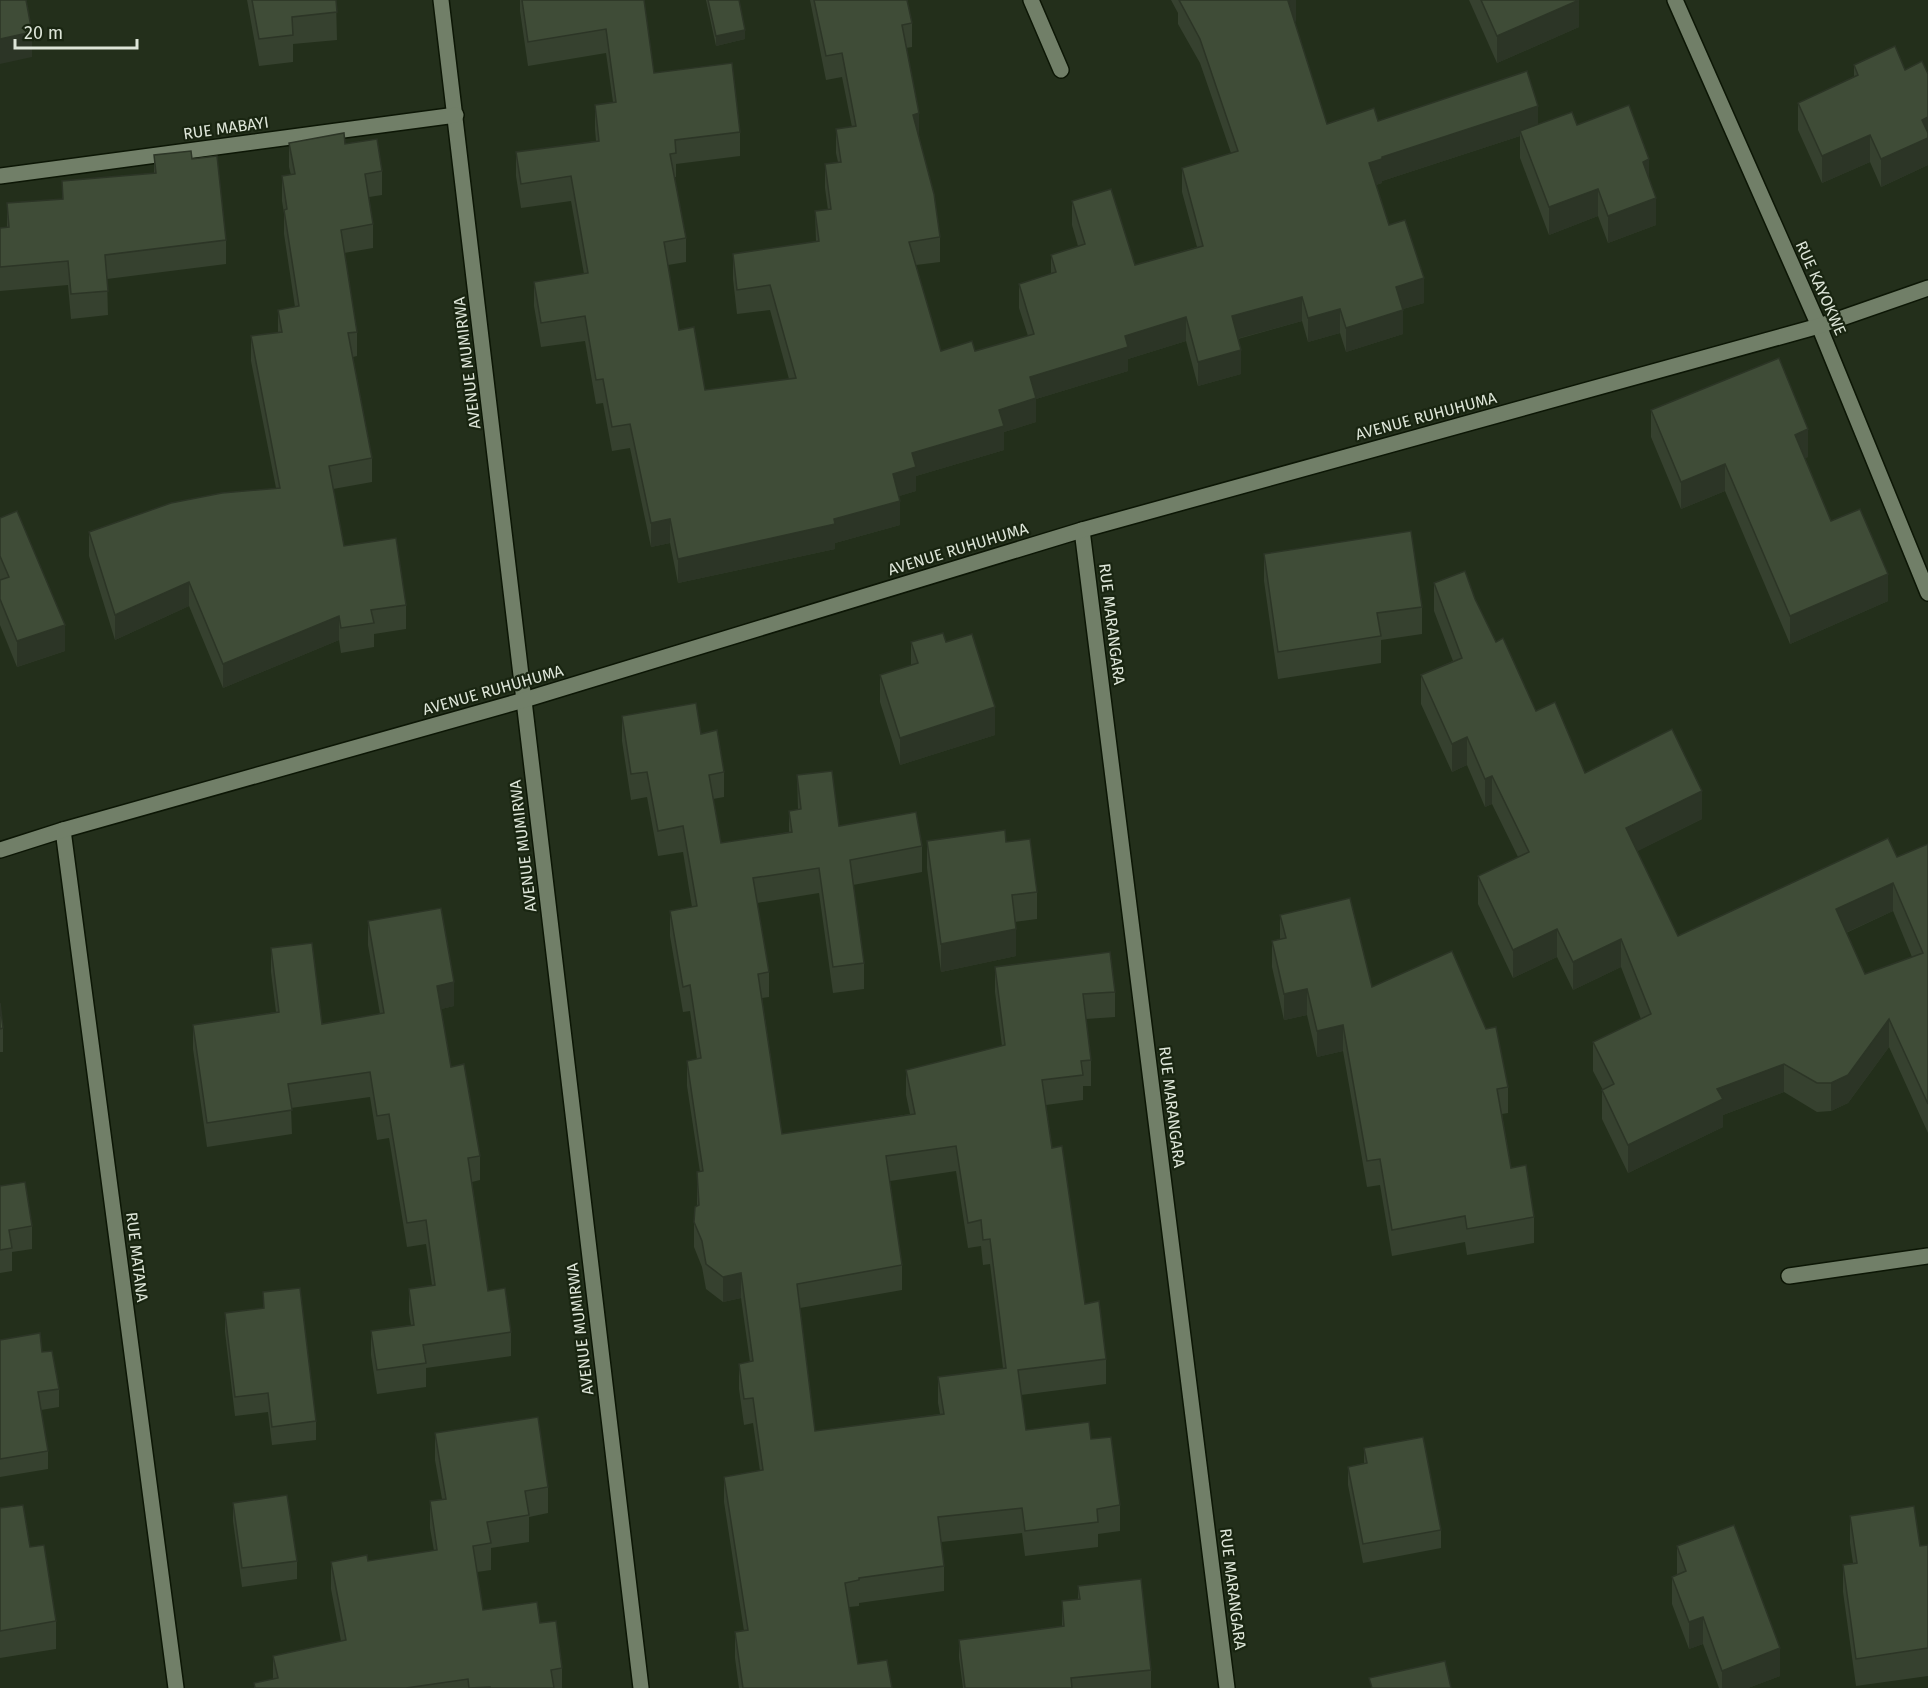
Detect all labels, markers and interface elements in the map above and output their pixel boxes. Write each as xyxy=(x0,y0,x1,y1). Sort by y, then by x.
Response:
scale bar xyxy=(15,12,136,50)
text: 20 m xyxy=(24,22,63,44)
street label: RUE MABAYI xyxy=(182,113,270,143)
street label: RUE KAYOKWE xyxy=(1792,238,1850,338)
street label: AVENUE MUMIRWA xyxy=(449,295,485,430)
street label: AVENUE RUHUHUMA xyxy=(1353,388,1499,444)
street label: AVENUE RUHUHUMA xyxy=(886,518,1031,579)
street label: RUE MARANGARA xyxy=(1095,562,1129,687)
street label: AVENUE RUHUHUMA xyxy=(420,661,566,719)
street label: AVENUE MUMIRWA xyxy=(505,778,541,913)
street label: RUE MARANGARA xyxy=(1155,1045,1189,1170)
street label: RUE MATANA xyxy=(122,1211,152,1304)
street label: AVENUE MUMIRWA xyxy=(562,1261,598,1396)
street label: RUE MARANGARA xyxy=(1216,1527,1250,1652)

